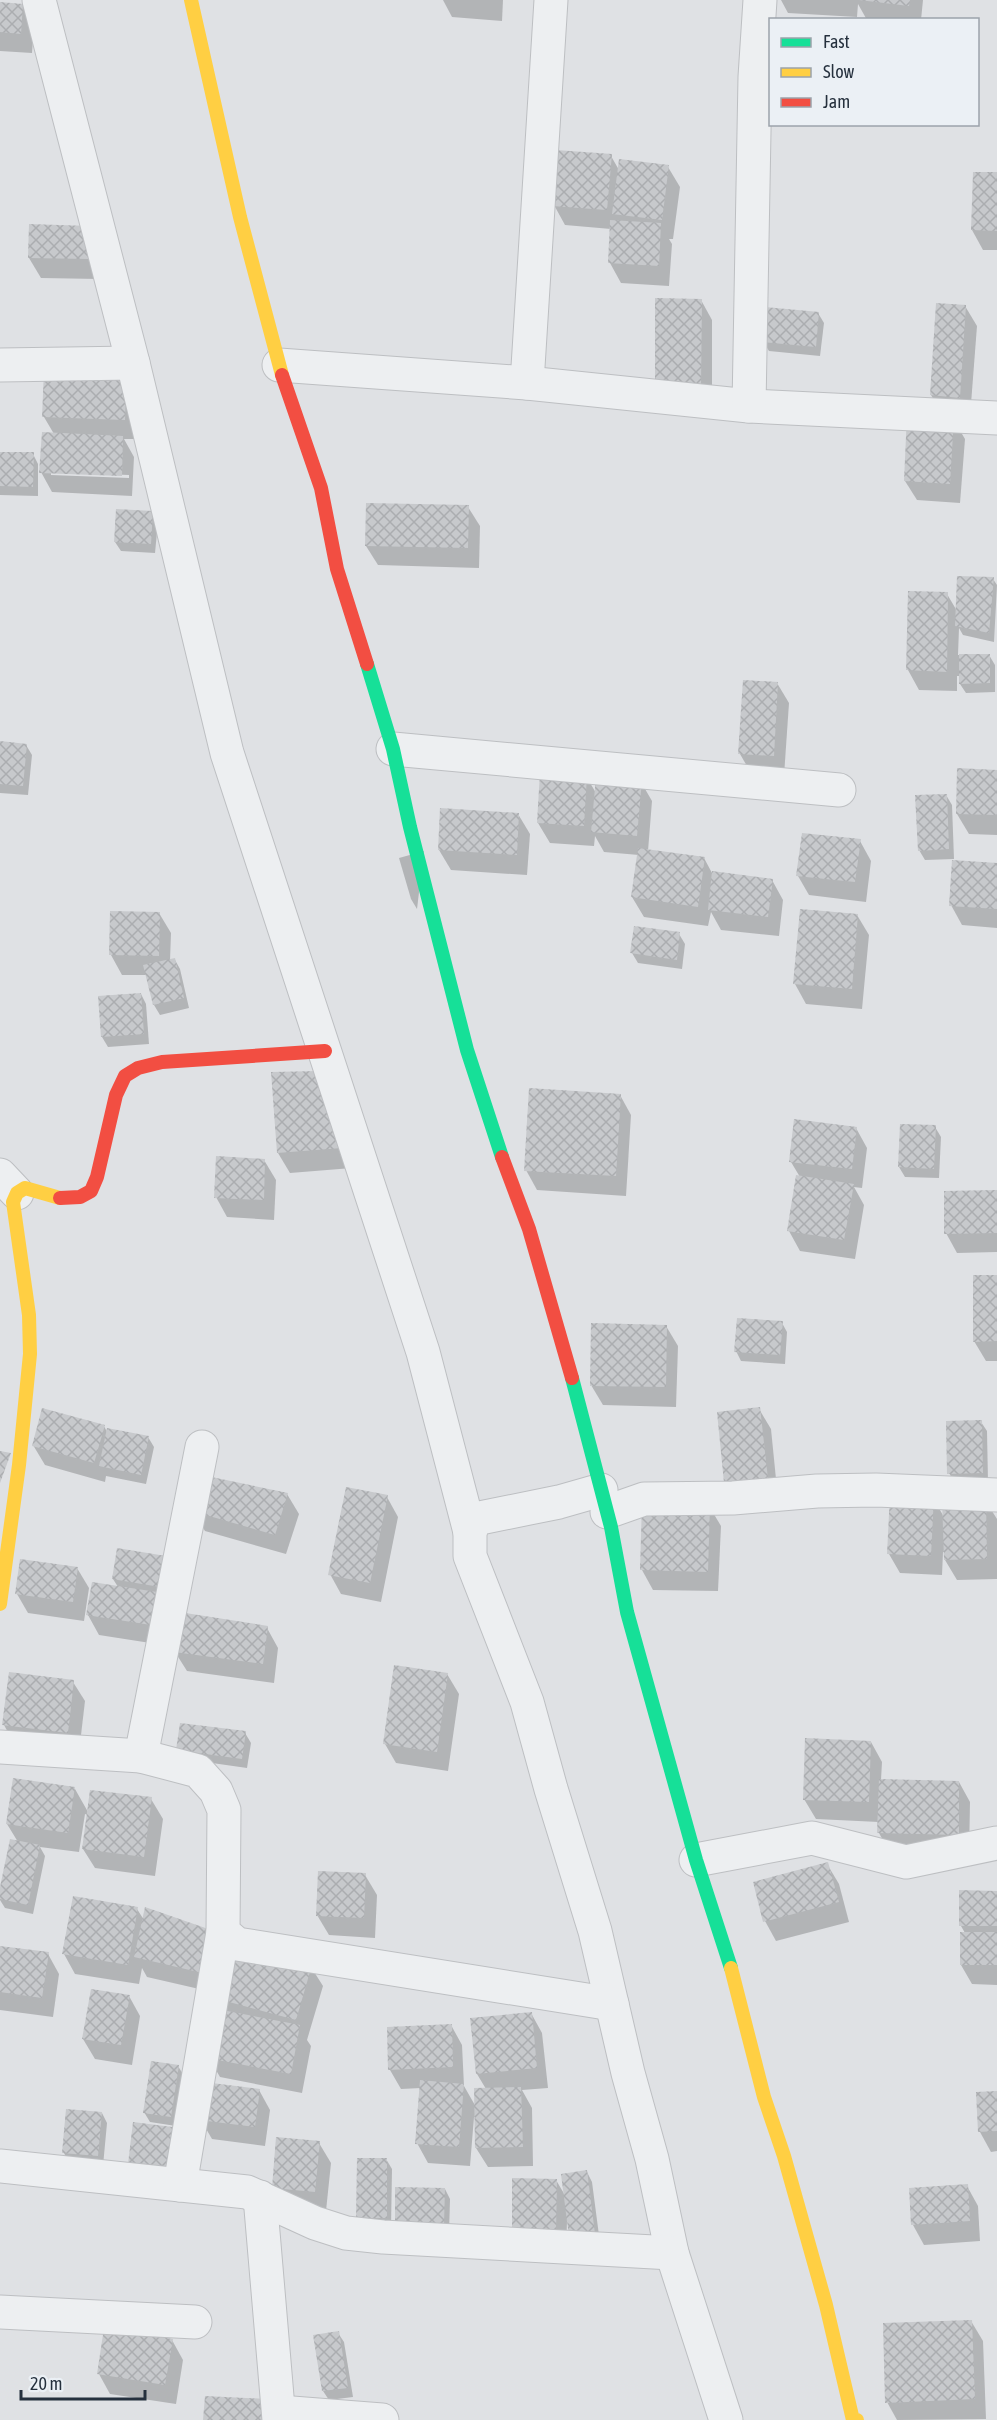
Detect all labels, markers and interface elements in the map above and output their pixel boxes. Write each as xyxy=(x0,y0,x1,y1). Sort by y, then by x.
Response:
legend xyxy=(769,18,979,126)
text: Fast xyxy=(823,31,850,52)
text: Slow xyxy=(823,61,854,82)
text: Jam xyxy=(823,91,850,112)
scale bar xyxy=(21,2363,146,2401)
text: 20 m xyxy=(30,2373,62,2394)

